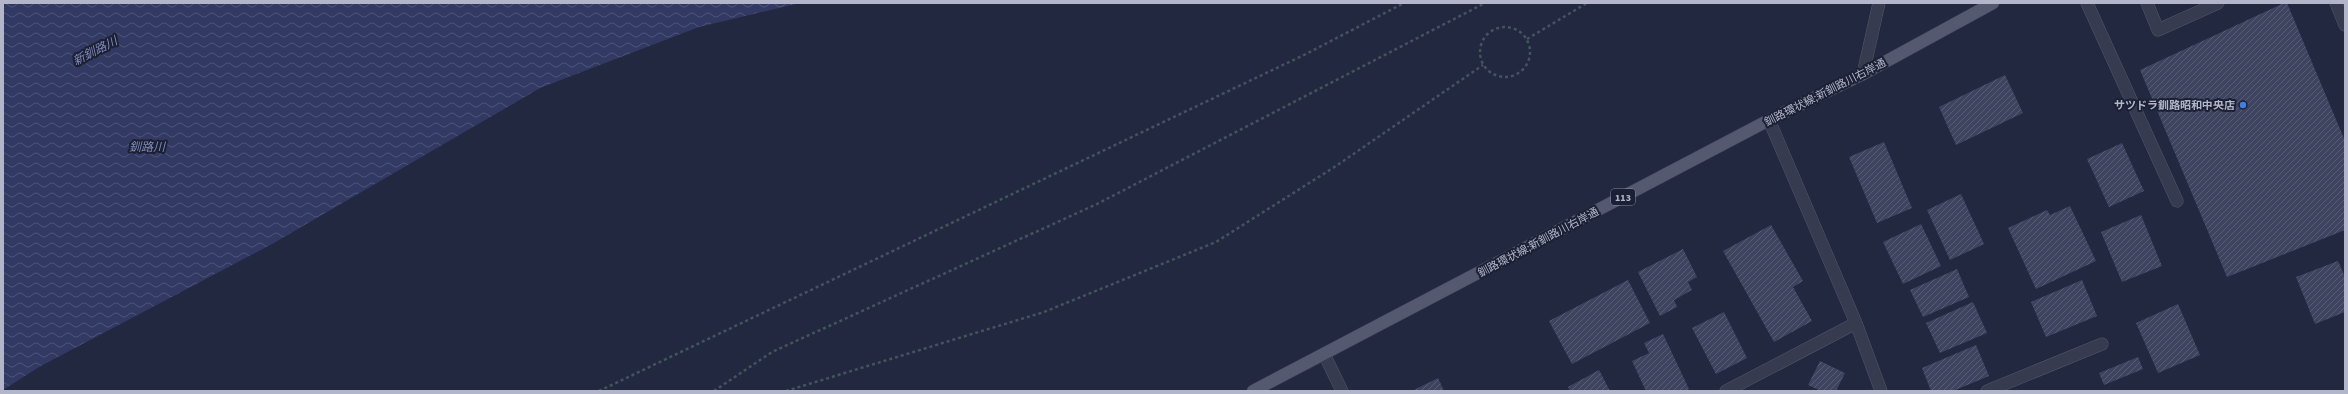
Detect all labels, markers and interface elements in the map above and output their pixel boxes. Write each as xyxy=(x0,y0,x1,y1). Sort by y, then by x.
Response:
water label: 新釧路川 xyxy=(70,32,122,70)
street label: 釧路環状線;新釧路川右岸通 xyxy=(1762,55,1889,130)
place label: サツドラ釧路昭和中央店 xyxy=(2114,98,2235,113)
marker: サツドラ釧路昭和中央店 xyxy=(2238,100,2248,110)
water label: 釧路川 xyxy=(129,139,167,156)
road number: 113 xyxy=(1611,189,1635,205)
street label: 釧路環状線;新釧路川右岸通 xyxy=(1475,204,1601,281)

